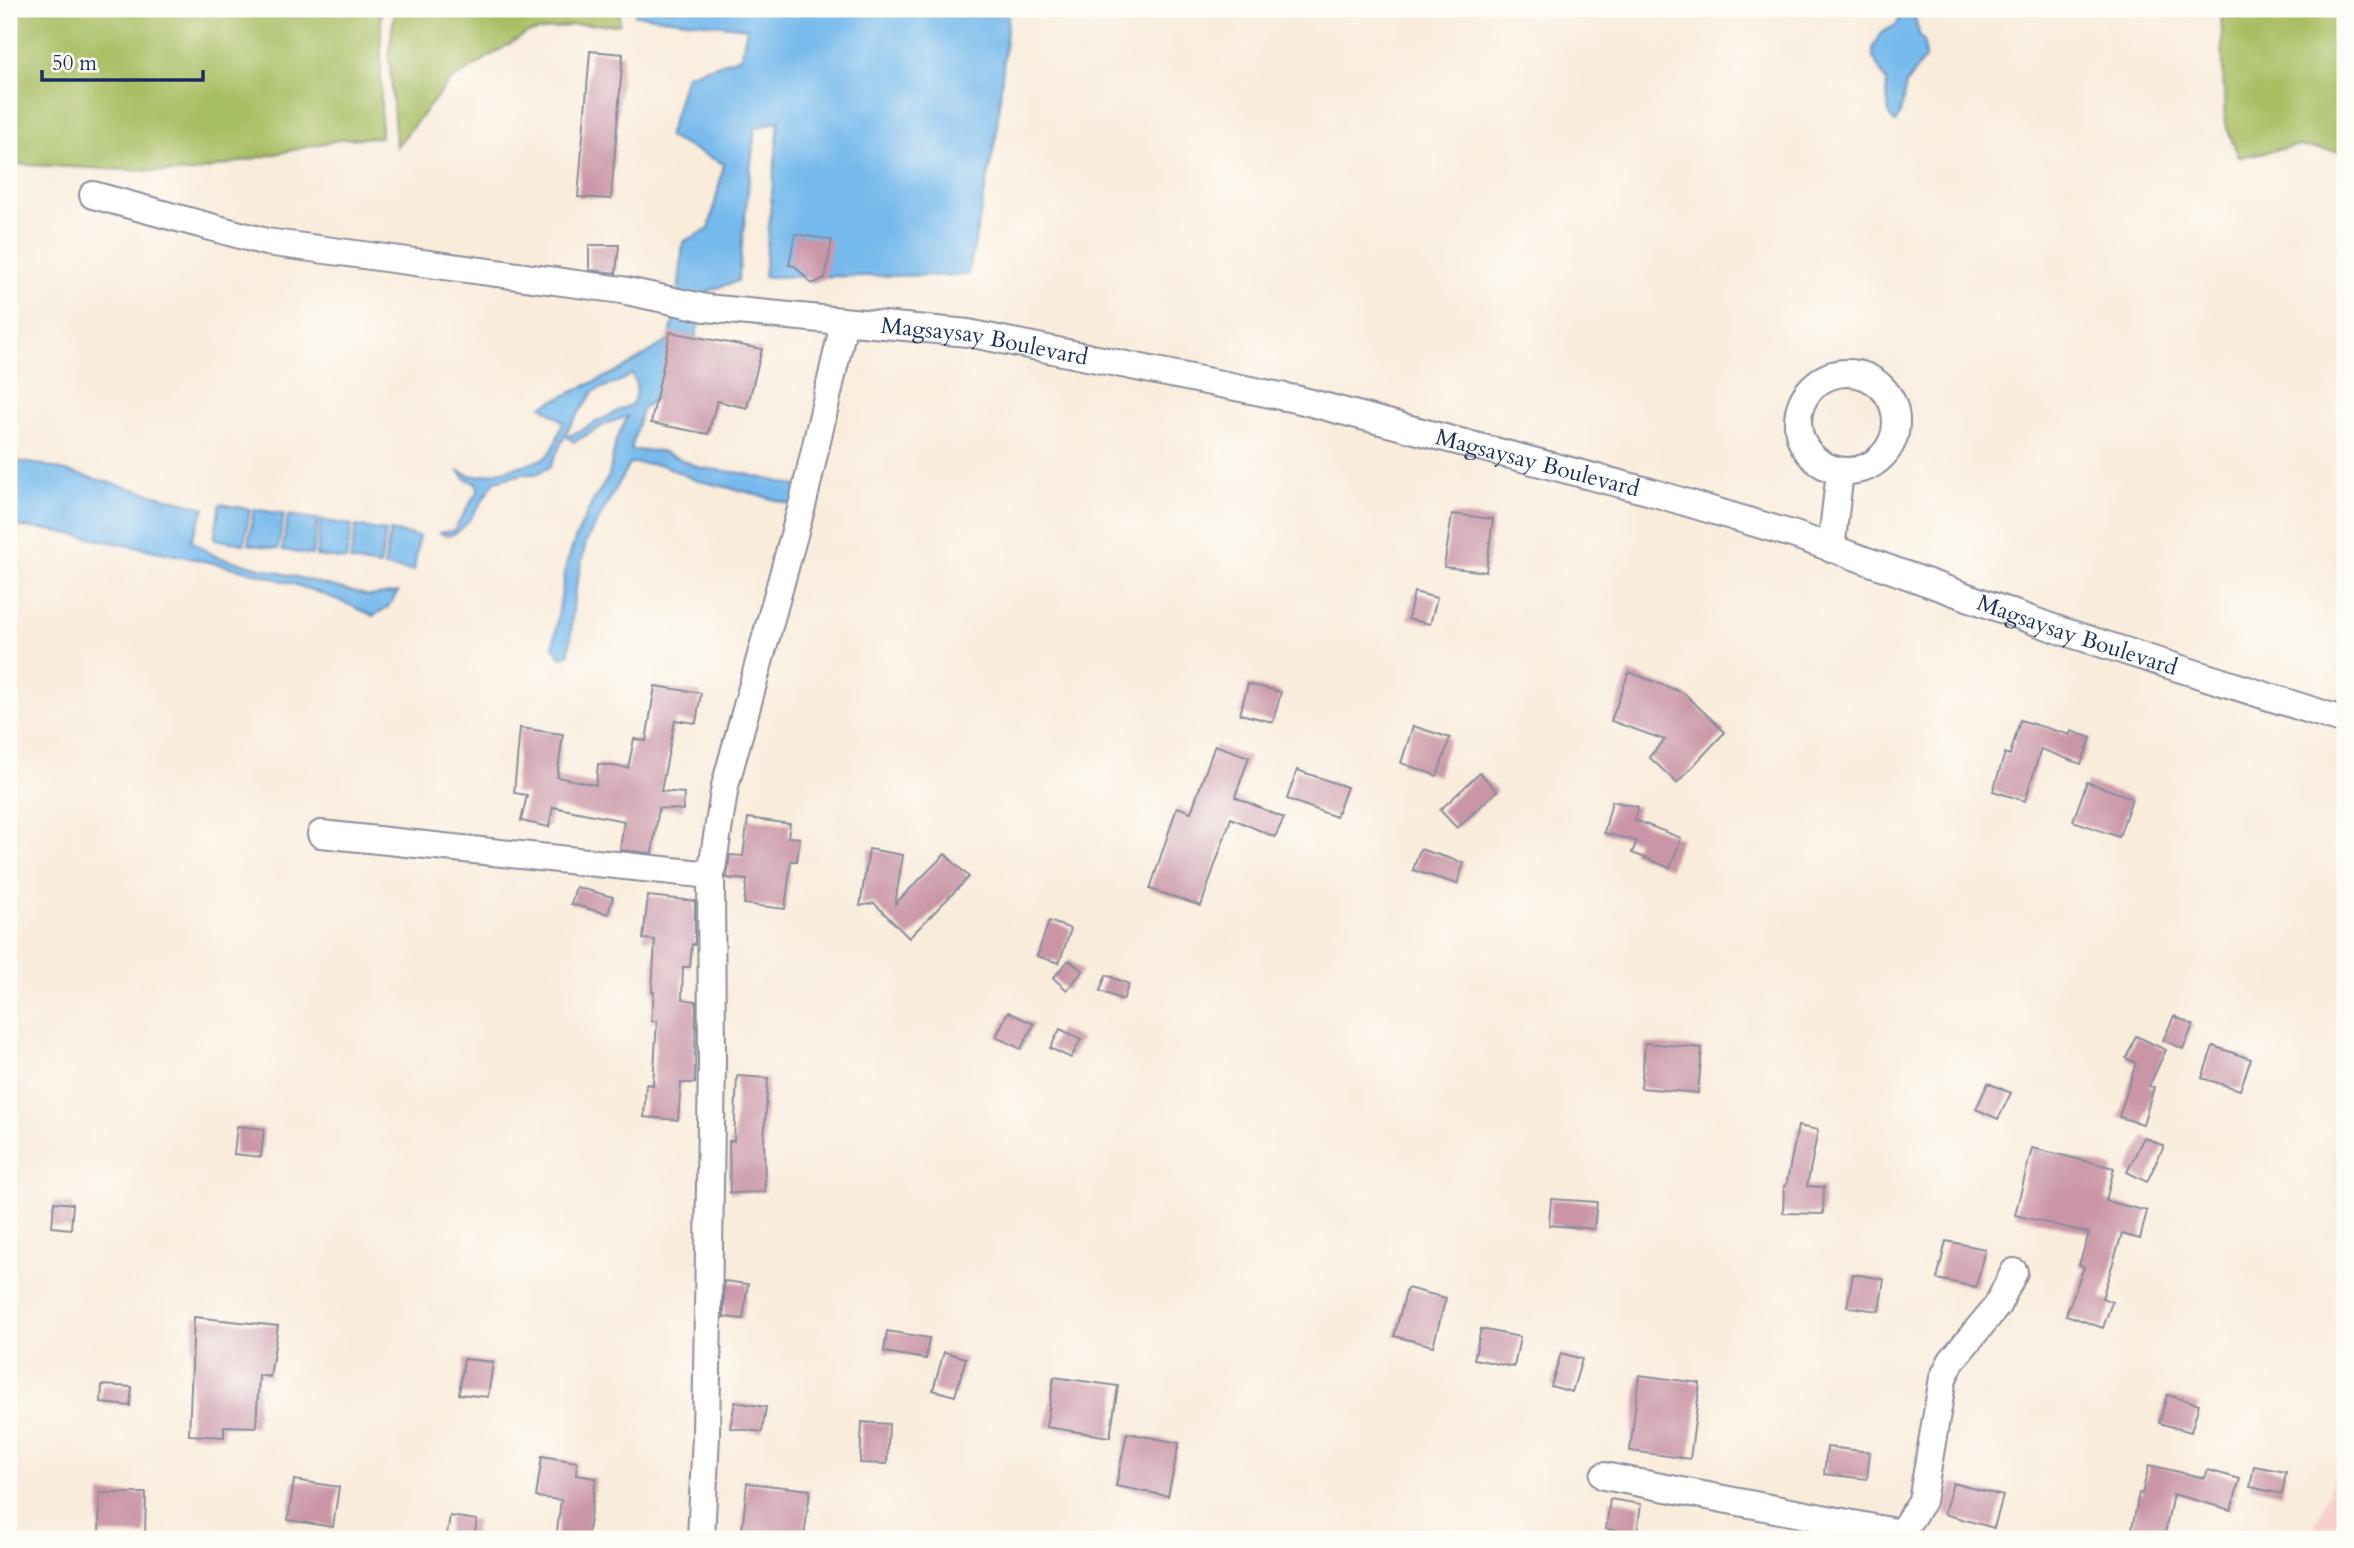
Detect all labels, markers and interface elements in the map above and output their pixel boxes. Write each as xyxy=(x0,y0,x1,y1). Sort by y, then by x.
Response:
scale bar xyxy=(42,38,203,82)
text: 50 m xyxy=(52,49,97,78)
street label: Magsaysay Boulevard xyxy=(880,309,1092,373)
street label: Magsaysay Boulevard xyxy=(1432,421,1644,504)
street label: Magsaysay Boulevard xyxy=(1973,586,2182,683)

